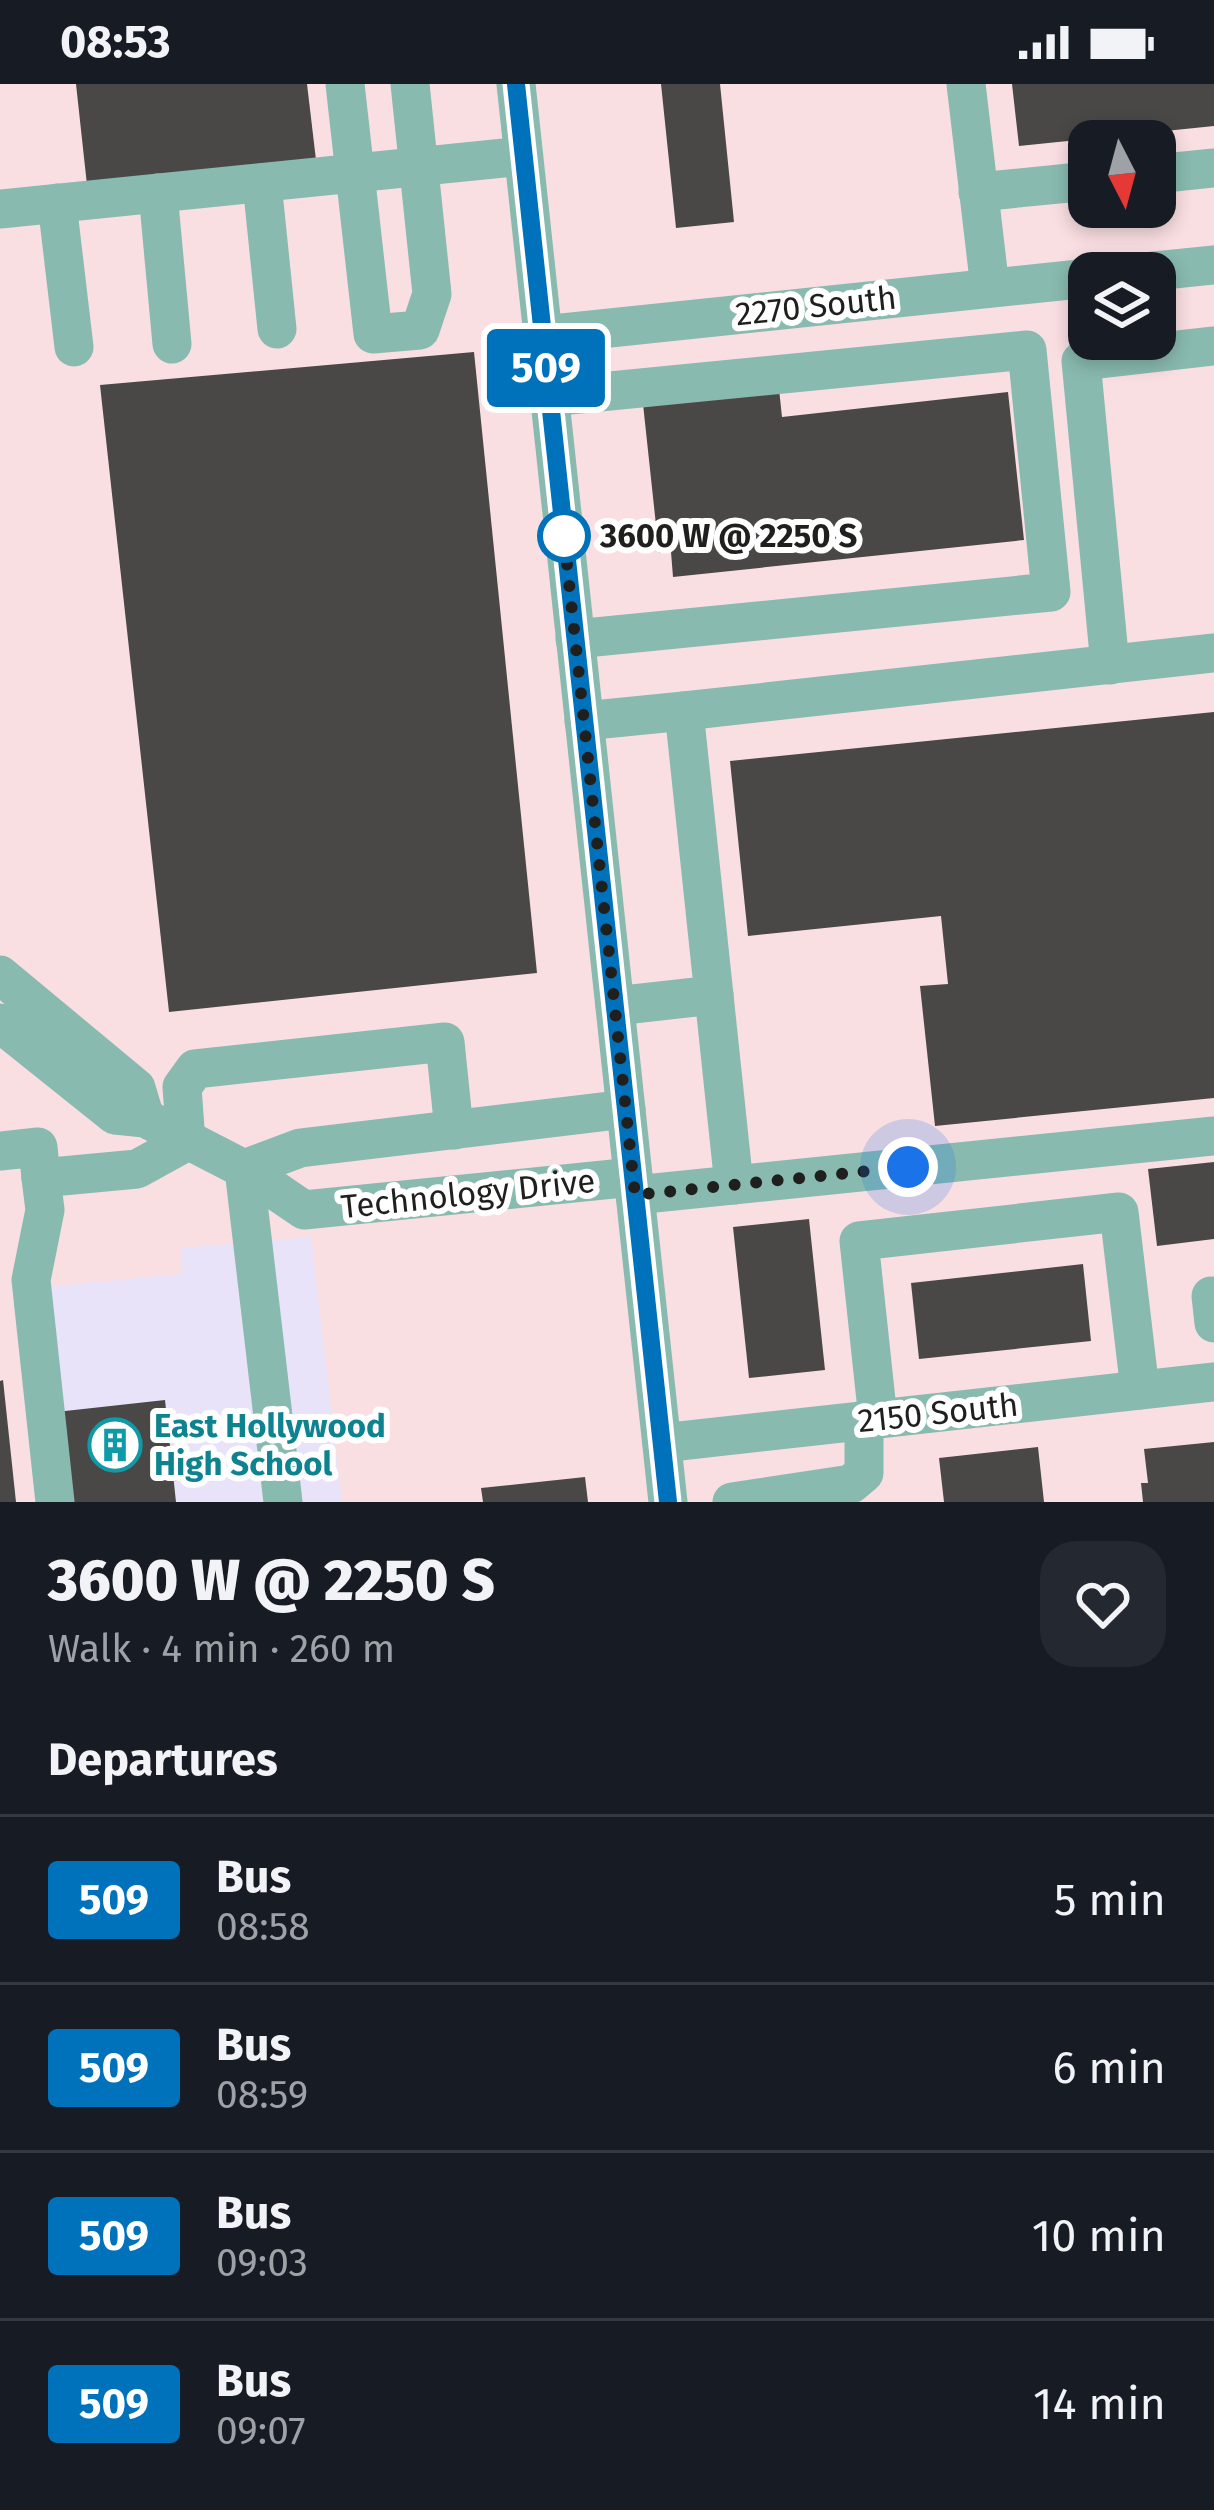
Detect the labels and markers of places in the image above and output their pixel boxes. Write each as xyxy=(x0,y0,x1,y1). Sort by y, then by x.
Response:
marker: 3600 W @ 2250 S xyxy=(539,511,589,561)
place label: 3600 W @ 2250 S xyxy=(599,516,857,556)
place label: East Hollywood High School xyxy=(154,1406,386,1484)
building icon: East Hollywood High School xyxy=(87,1417,143,1473)

